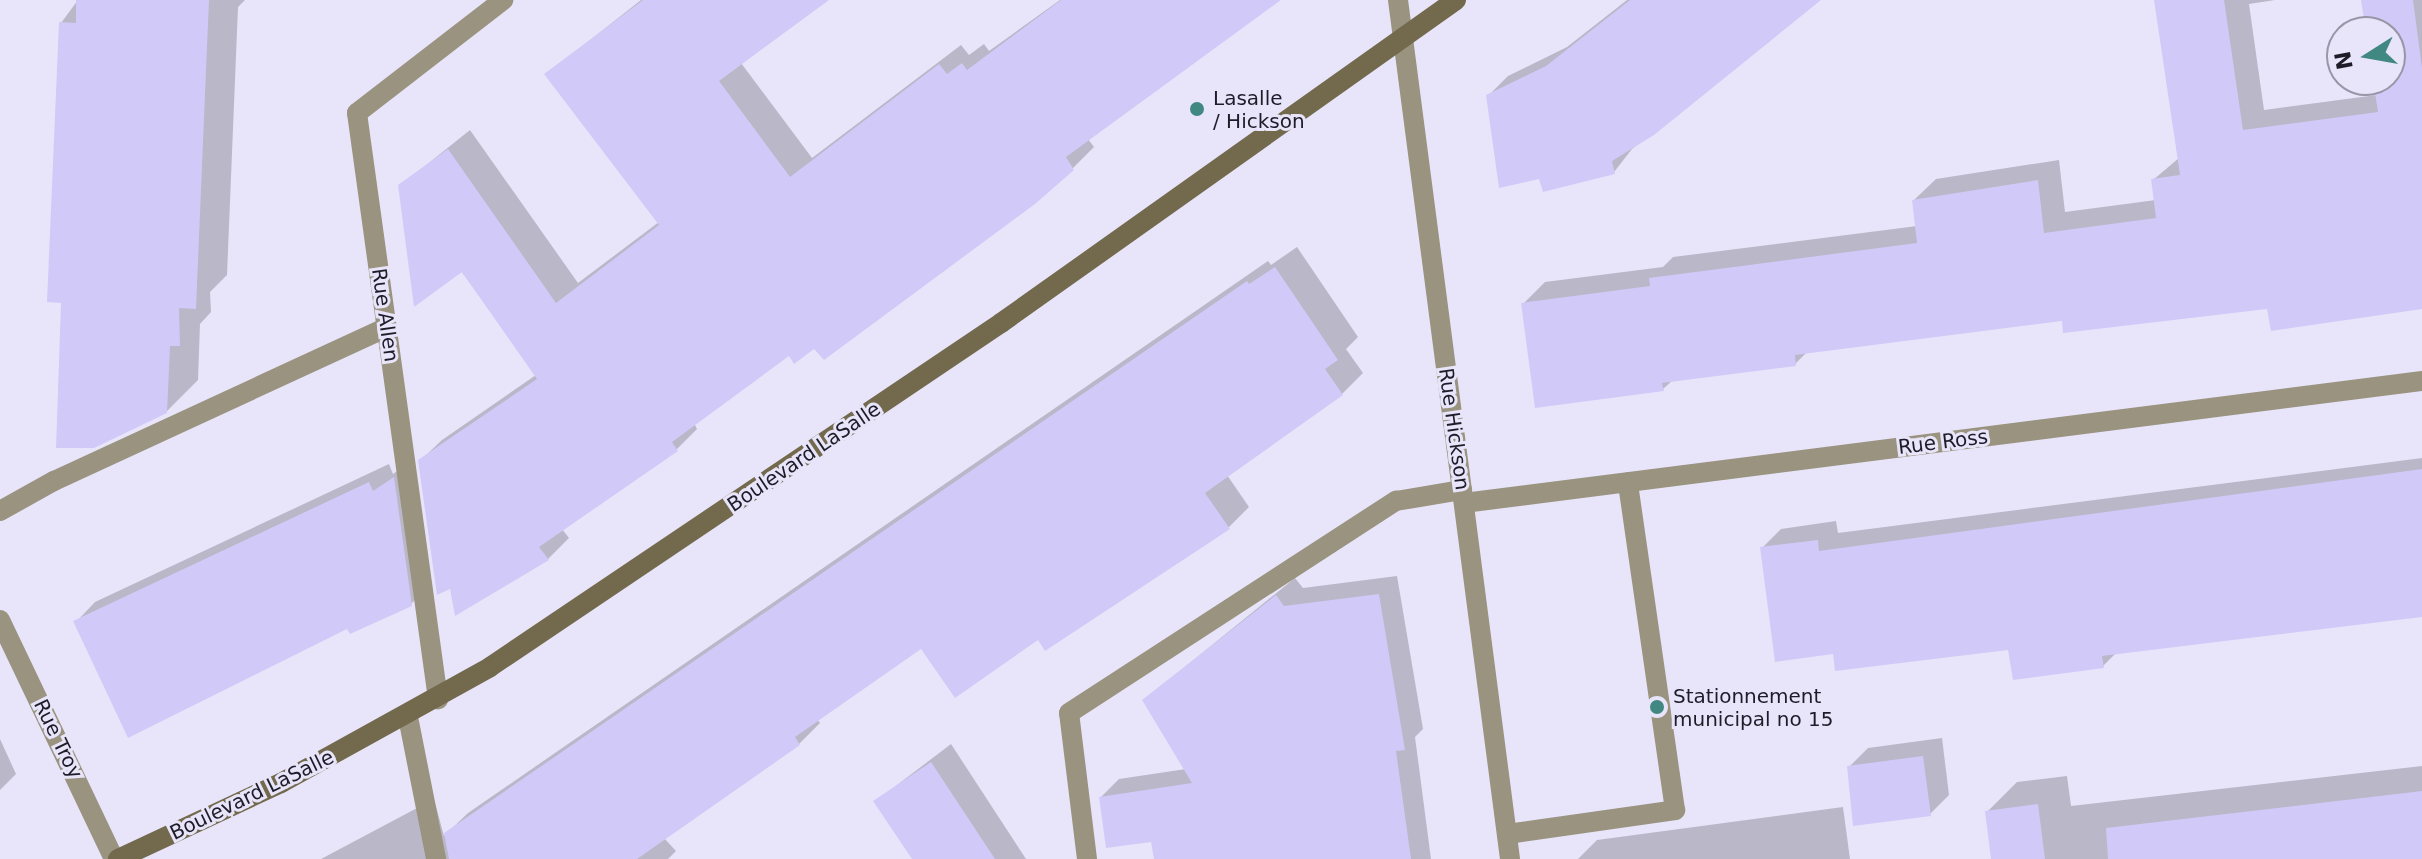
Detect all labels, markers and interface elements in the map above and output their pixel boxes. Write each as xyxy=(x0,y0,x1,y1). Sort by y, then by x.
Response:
north arrow xyxy=(2326,16,2406,96)
text: N xyxy=(2330,49,2358,72)
place label: Lasalle / Hickson xyxy=(1213,86,1305,133)
marker: Lasalle / Hickson xyxy=(1188,100,1206,118)
street label: Rue Allen xyxy=(367,267,403,363)
street label: Rue Hickson xyxy=(1434,367,1474,491)
street label: Boulevard LaSalle xyxy=(723,397,885,517)
street label: Rue Ross xyxy=(1897,425,1989,459)
place label: Stationnement municipal no 15 xyxy=(1673,684,1834,731)
street label: Rue Troy xyxy=(28,695,88,783)
marker: Stationnement municipal no 15 xyxy=(1648,698,1666,716)
street label: Boulevard LaSalle xyxy=(166,745,338,845)

